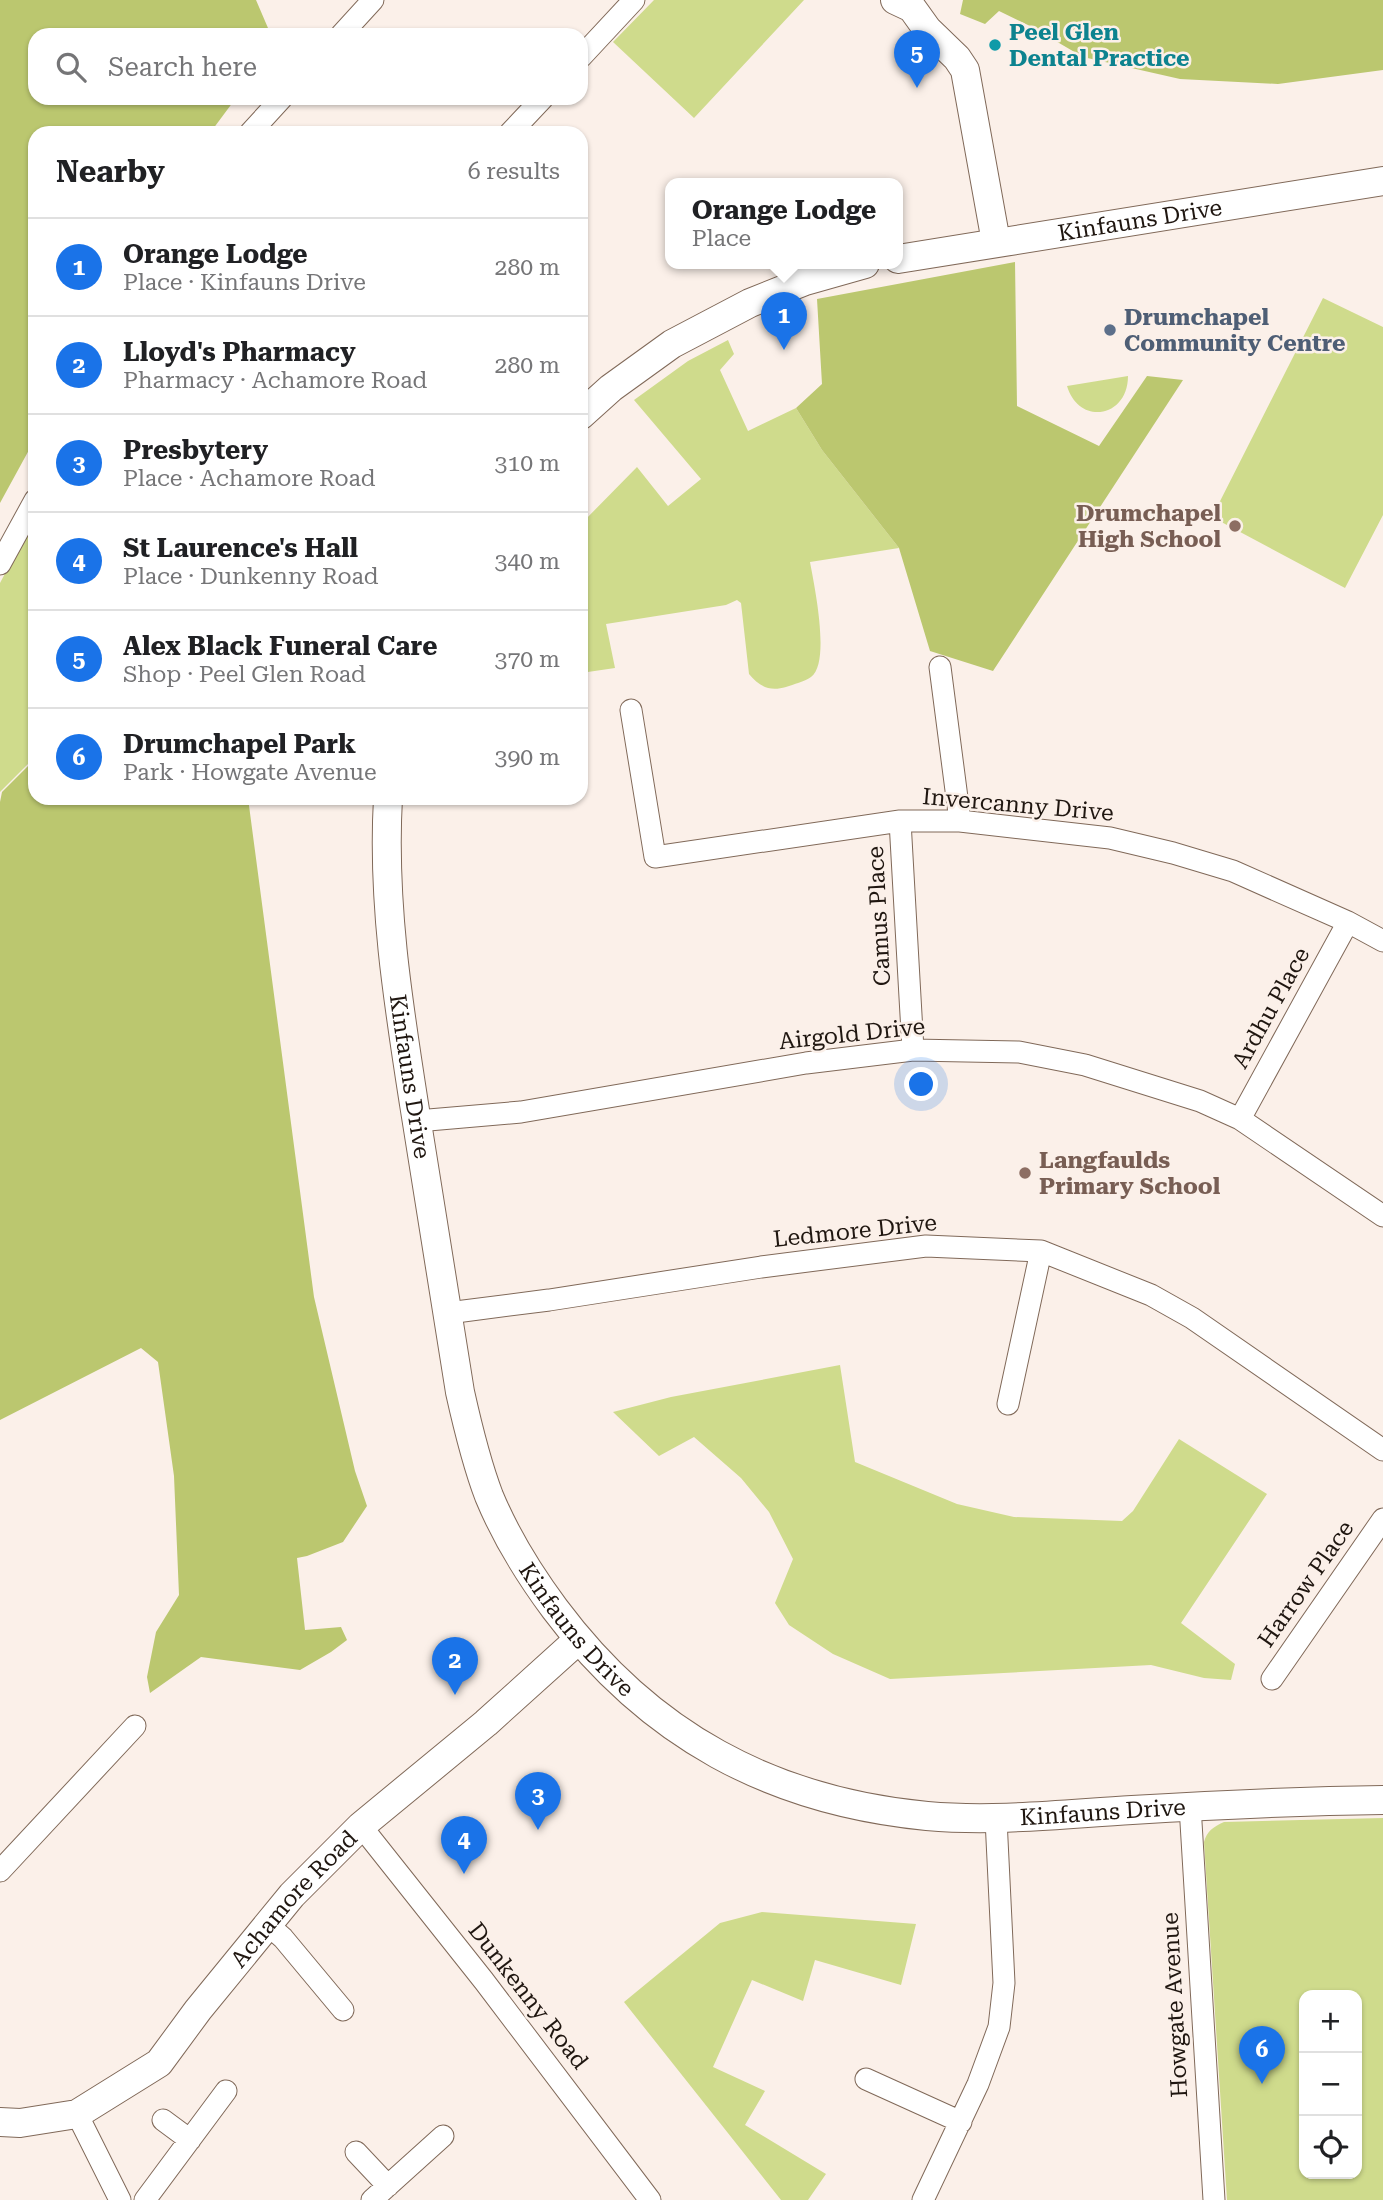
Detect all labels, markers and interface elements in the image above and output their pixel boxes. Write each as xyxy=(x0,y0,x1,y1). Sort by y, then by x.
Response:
place label: Peel Glen Dental Practice xyxy=(1009,19,1190,72)
search box xyxy=(28,28,588,105)
pin: 5 xyxy=(894,30,940,88)
marker: Peel Glen Dental Practice xyxy=(987,37,1003,53)
icon: search xyxy=(52,48,90,86)
text: Search here xyxy=(108,52,257,82)
text: Nearby xyxy=(56,154,165,189)
text: 6 results xyxy=(468,158,560,185)
popup xyxy=(665,178,903,269)
street label: Kinfauns Drive xyxy=(1056,194,1224,247)
text: Orange Lodge xyxy=(692,195,876,225)
text: Place xyxy=(692,225,751,252)
text: Orange Lodge xyxy=(123,239,308,269)
text: 1 xyxy=(73,254,85,281)
text: 280 m xyxy=(495,254,560,281)
text: Place · Kinfauns Drive xyxy=(123,269,366,296)
pin: 1 xyxy=(761,292,807,350)
place label: Drumchapel Community Centre xyxy=(1124,304,1345,357)
marker: Drumchapel Community Centre xyxy=(1102,322,1118,338)
text: Lloyd's Pharmacy xyxy=(123,337,356,367)
text: 2 xyxy=(73,352,85,379)
text: 280 m xyxy=(495,352,560,379)
text: Pharmacy · Achamore Road xyxy=(123,367,427,394)
text: Presbytery xyxy=(123,435,268,465)
text: 3 xyxy=(73,450,85,477)
text: 310 m xyxy=(495,450,560,477)
text: Place · Achamore Road xyxy=(123,465,375,492)
place label: Drumchapel High School xyxy=(1076,500,1221,553)
marker: Drumchapel High School xyxy=(1227,518,1243,534)
text: St Laurence's Hall xyxy=(123,533,358,563)
text: 4 xyxy=(73,548,85,575)
text: 340 m xyxy=(495,548,560,575)
text: Place · Dunkenny Road xyxy=(123,563,378,590)
text: Alex Black Funeral Care xyxy=(123,631,437,661)
text: 5 xyxy=(73,646,85,673)
text: 370 m xyxy=(495,646,560,673)
text: Shop · Peel Glen Road xyxy=(123,661,366,688)
text: Drumchapel Park xyxy=(123,729,356,759)
text: 6 xyxy=(73,744,85,771)
text: 390 m xyxy=(495,744,560,771)
text: Park · Howgate Avenue xyxy=(123,759,377,786)
street label: Invercanny Drive xyxy=(921,783,1115,827)
street label: Camus Place xyxy=(862,845,896,987)
street label: Ardhu Place xyxy=(1227,943,1315,1073)
street label: Kinfauns Drive xyxy=(384,993,436,1161)
street label: Airgold Drive xyxy=(778,1013,926,1055)
your location xyxy=(904,1067,938,1101)
place label: Langfaulds Primary School xyxy=(1039,1147,1221,1200)
marker: Langfaulds Primary School xyxy=(1017,1165,1033,1181)
street label: Ledmore Drive xyxy=(772,1209,938,1253)
street label: Harrow Place xyxy=(1252,1516,1360,1652)
street label: Kinfauns Drive xyxy=(513,1558,640,1702)
pin: 2 xyxy=(432,1637,478,1695)
pin: 3 xyxy=(515,1772,561,1830)
street label: Kinfauns Drive xyxy=(1019,1793,1186,1831)
pin: 4 xyxy=(441,1816,487,1874)
street label: Achamore Road xyxy=(225,1824,363,1973)
street label: Howgate Avenue xyxy=(1157,1912,1193,2098)
street label: Dunkenny Road xyxy=(462,1917,594,2075)
map controls xyxy=(1299,1990,1362,2179)
button: + xyxy=(1299,1990,1362,2053)
pin: 6 xyxy=(1239,2026,1285,2084)
button: − xyxy=(1299,2053,1362,2116)
button: locate xyxy=(1299,2116,1362,2179)

